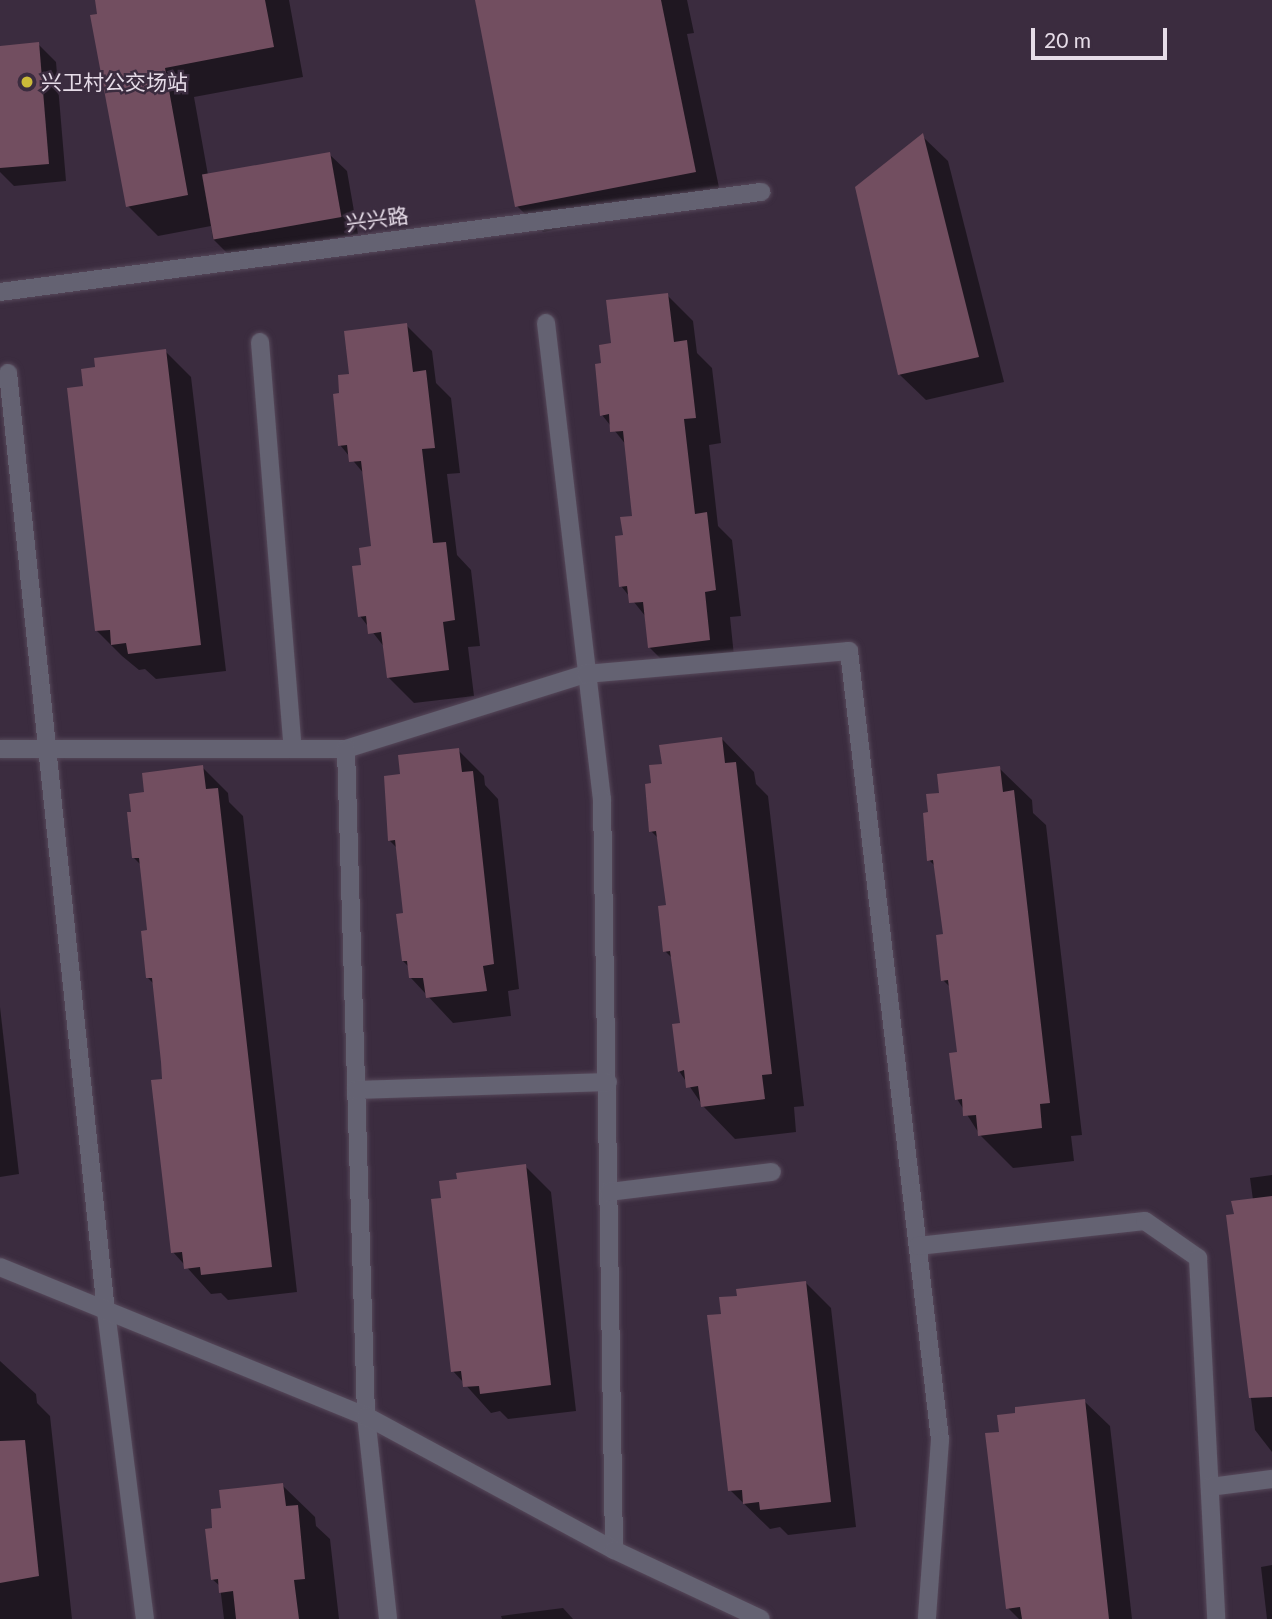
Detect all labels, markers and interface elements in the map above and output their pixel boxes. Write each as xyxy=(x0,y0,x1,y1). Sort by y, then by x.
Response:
scale bar xyxy=(1034,14,1170,58)
text: 20 m xyxy=(1044,27,1091,52)
place label: 兴卫村公交场站 xyxy=(41,69,188,95)
marker: 兴卫村公交场站 xyxy=(19,74,35,90)
street label: 兴兴路 xyxy=(344,202,410,236)

